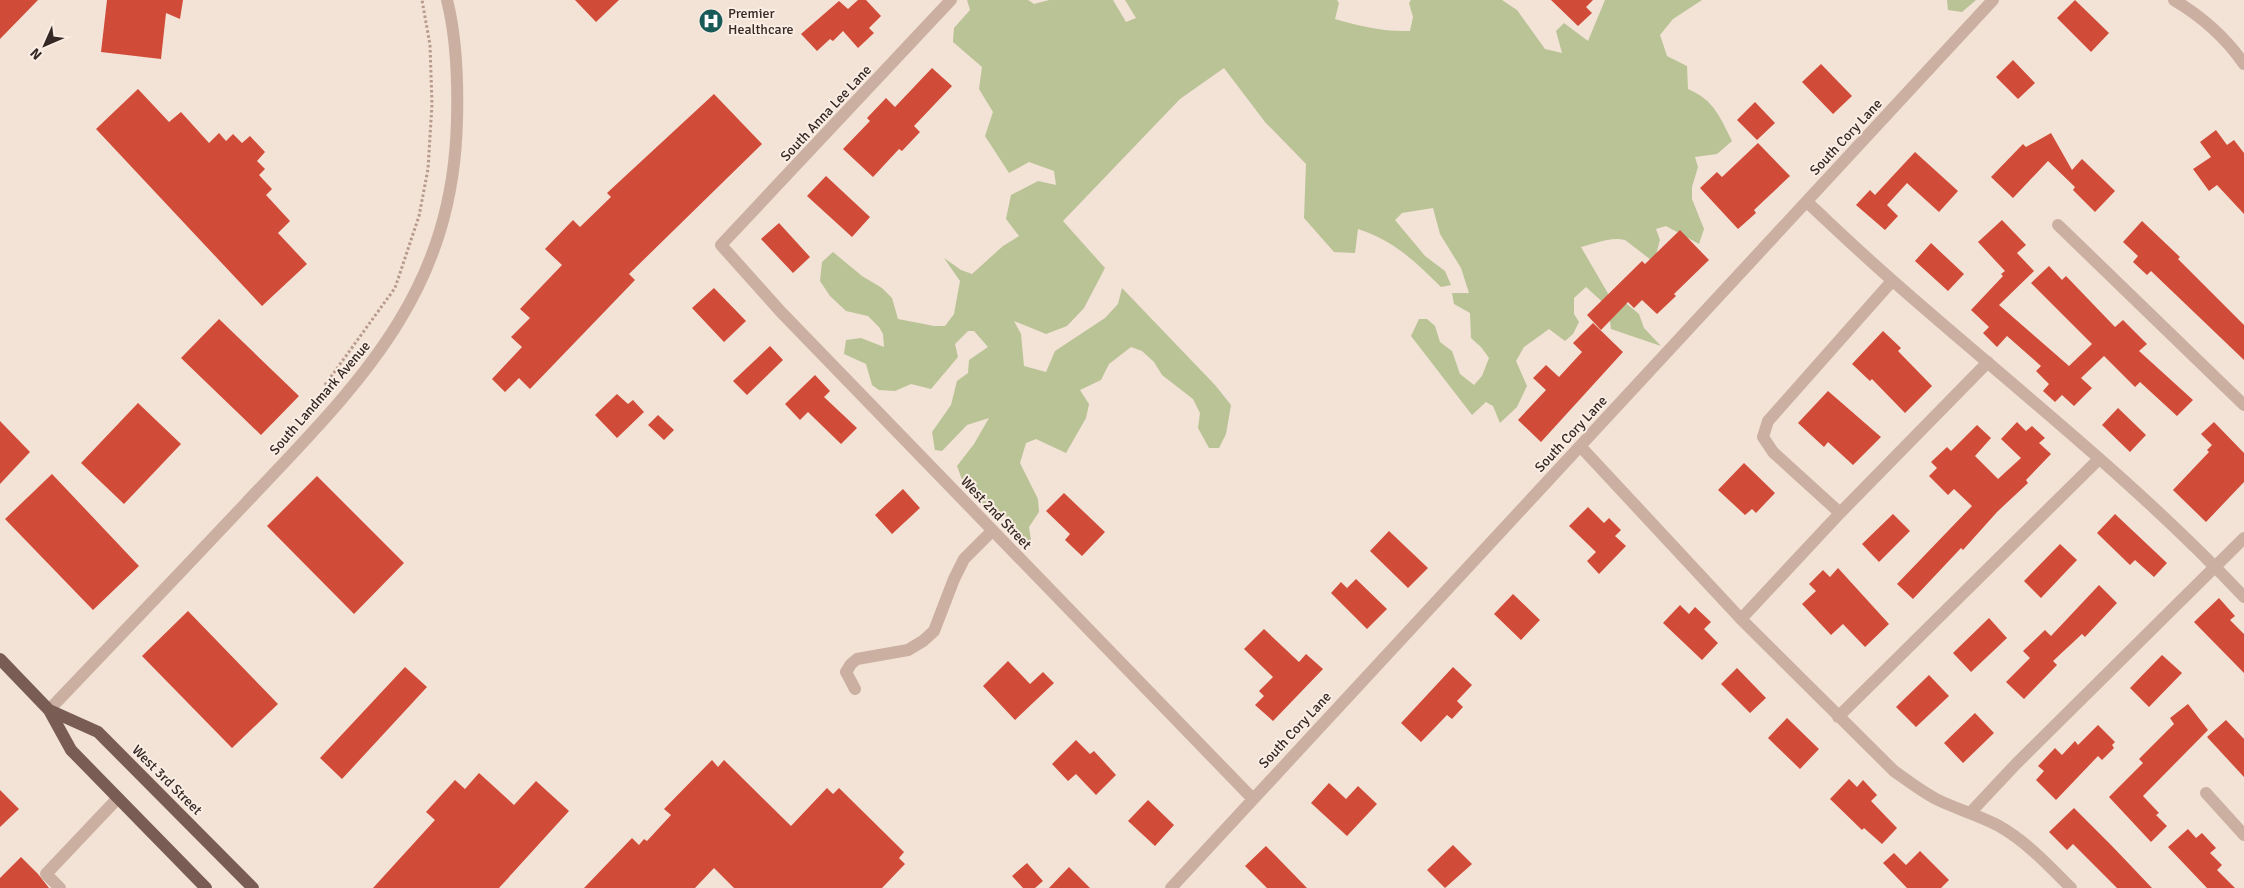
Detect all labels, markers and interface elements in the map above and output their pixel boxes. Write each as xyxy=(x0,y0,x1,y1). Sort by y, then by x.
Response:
place label: Premier Healthcare xyxy=(728,5,794,38)
hospital icon: Premier Healthcare xyxy=(698,8,724,34)
north arrow xyxy=(20,20,70,70)
text: N xyxy=(27,44,46,63)
street label: South Anna Lee Lane xyxy=(777,61,875,165)
street label: South Cory Lane xyxy=(1806,95,1886,179)
street label: South Landmark Avenue xyxy=(266,338,374,458)
street label: South Cory Lane xyxy=(1531,392,1611,476)
street label: West 2nd Street xyxy=(957,473,1035,553)
street label: South Cory Lane xyxy=(1255,688,1335,772)
street label: West 3rd Street xyxy=(128,741,206,819)

